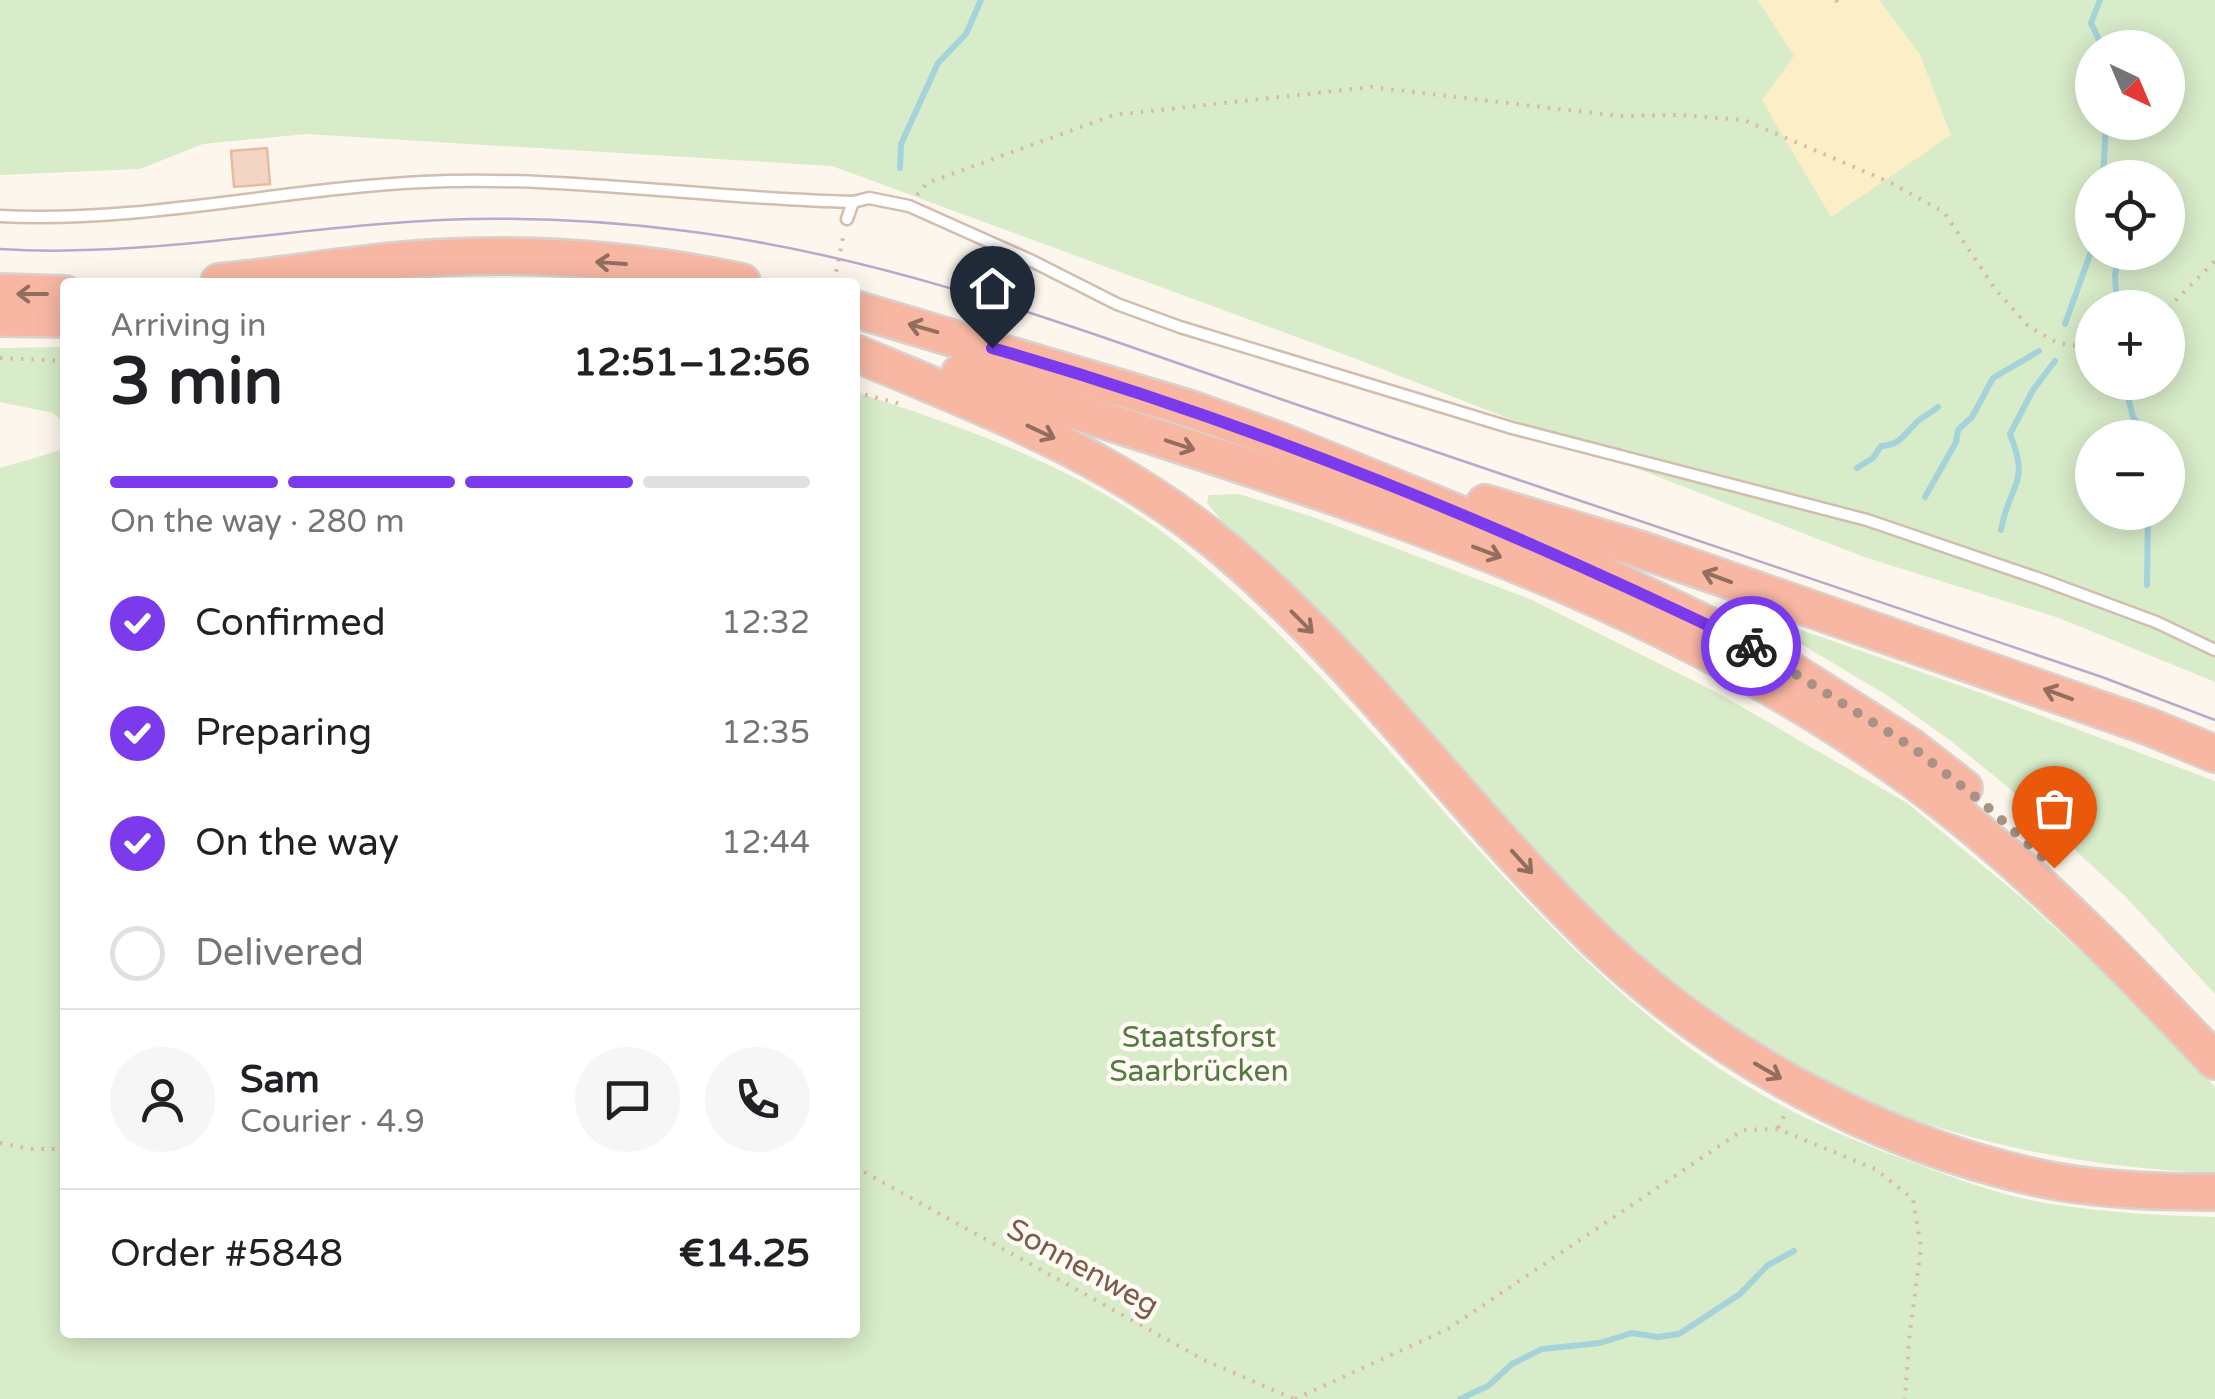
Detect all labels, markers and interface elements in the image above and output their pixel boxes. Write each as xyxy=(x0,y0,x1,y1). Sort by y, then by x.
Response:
north arrow xyxy=(2075,30,2185,140)
map controls xyxy=(2075,30,2185,530)
button: locate xyxy=(2075,160,2185,270)
pin xyxy=(950,246,1035,349)
one-way arrow xyxy=(596,253,628,272)
icon: home xyxy=(965,261,1020,316)
one-way arrow xyxy=(17,284,49,303)
button: + xyxy=(2075,290,2185,400)
text: Arriving in xyxy=(110,307,267,345)
one-way arrow xyxy=(908,318,940,336)
text: 12:51–12:56 xyxy=(573,340,810,386)
text: 3 min xyxy=(110,343,283,422)
button: − xyxy=(2075,420,2185,530)
one-way arrow xyxy=(1025,423,1055,442)
one-way arrow xyxy=(1164,437,1196,455)
text: On the way · 280 m xyxy=(110,503,405,541)
one-way arrow xyxy=(1471,545,1502,563)
one-way arrow xyxy=(1703,567,1734,585)
icon: check xyxy=(110,596,165,651)
courier xyxy=(1701,596,1801,696)
text: Confirmed xyxy=(195,600,386,646)
text: 12:32 xyxy=(721,604,810,642)
one-way arrow xyxy=(1290,610,1314,634)
icon: bike xyxy=(1724,619,1779,674)
one-way arrow xyxy=(2043,684,2074,702)
icon: check xyxy=(110,706,165,761)
text: Preparing xyxy=(195,710,372,756)
text: 12:35 xyxy=(721,714,810,752)
pin xyxy=(2012,766,2097,869)
icon: bag xyxy=(2027,781,2082,836)
icon: check xyxy=(110,816,165,871)
text: On the way xyxy=(195,820,399,866)
text: 12:44 xyxy=(721,824,810,862)
one-way arrow xyxy=(1510,849,1533,874)
text: Delivered xyxy=(195,930,364,976)
park label: Staatsforst Saarbrücken xyxy=(1109,1019,1289,1090)
button: person xyxy=(110,1047,215,1152)
button: chat xyxy=(575,1047,680,1152)
button: phone xyxy=(705,1047,810,1152)
text: Sam xyxy=(240,1057,320,1103)
one-way arrow xyxy=(1754,1061,1782,1081)
text: Courier · 4.9 xyxy=(240,1103,425,1141)
street label: Sonnenweg xyxy=(1000,1211,1165,1324)
text: Order #5848 xyxy=(110,1231,343,1277)
text: €14.25 xyxy=(679,1231,810,1277)

